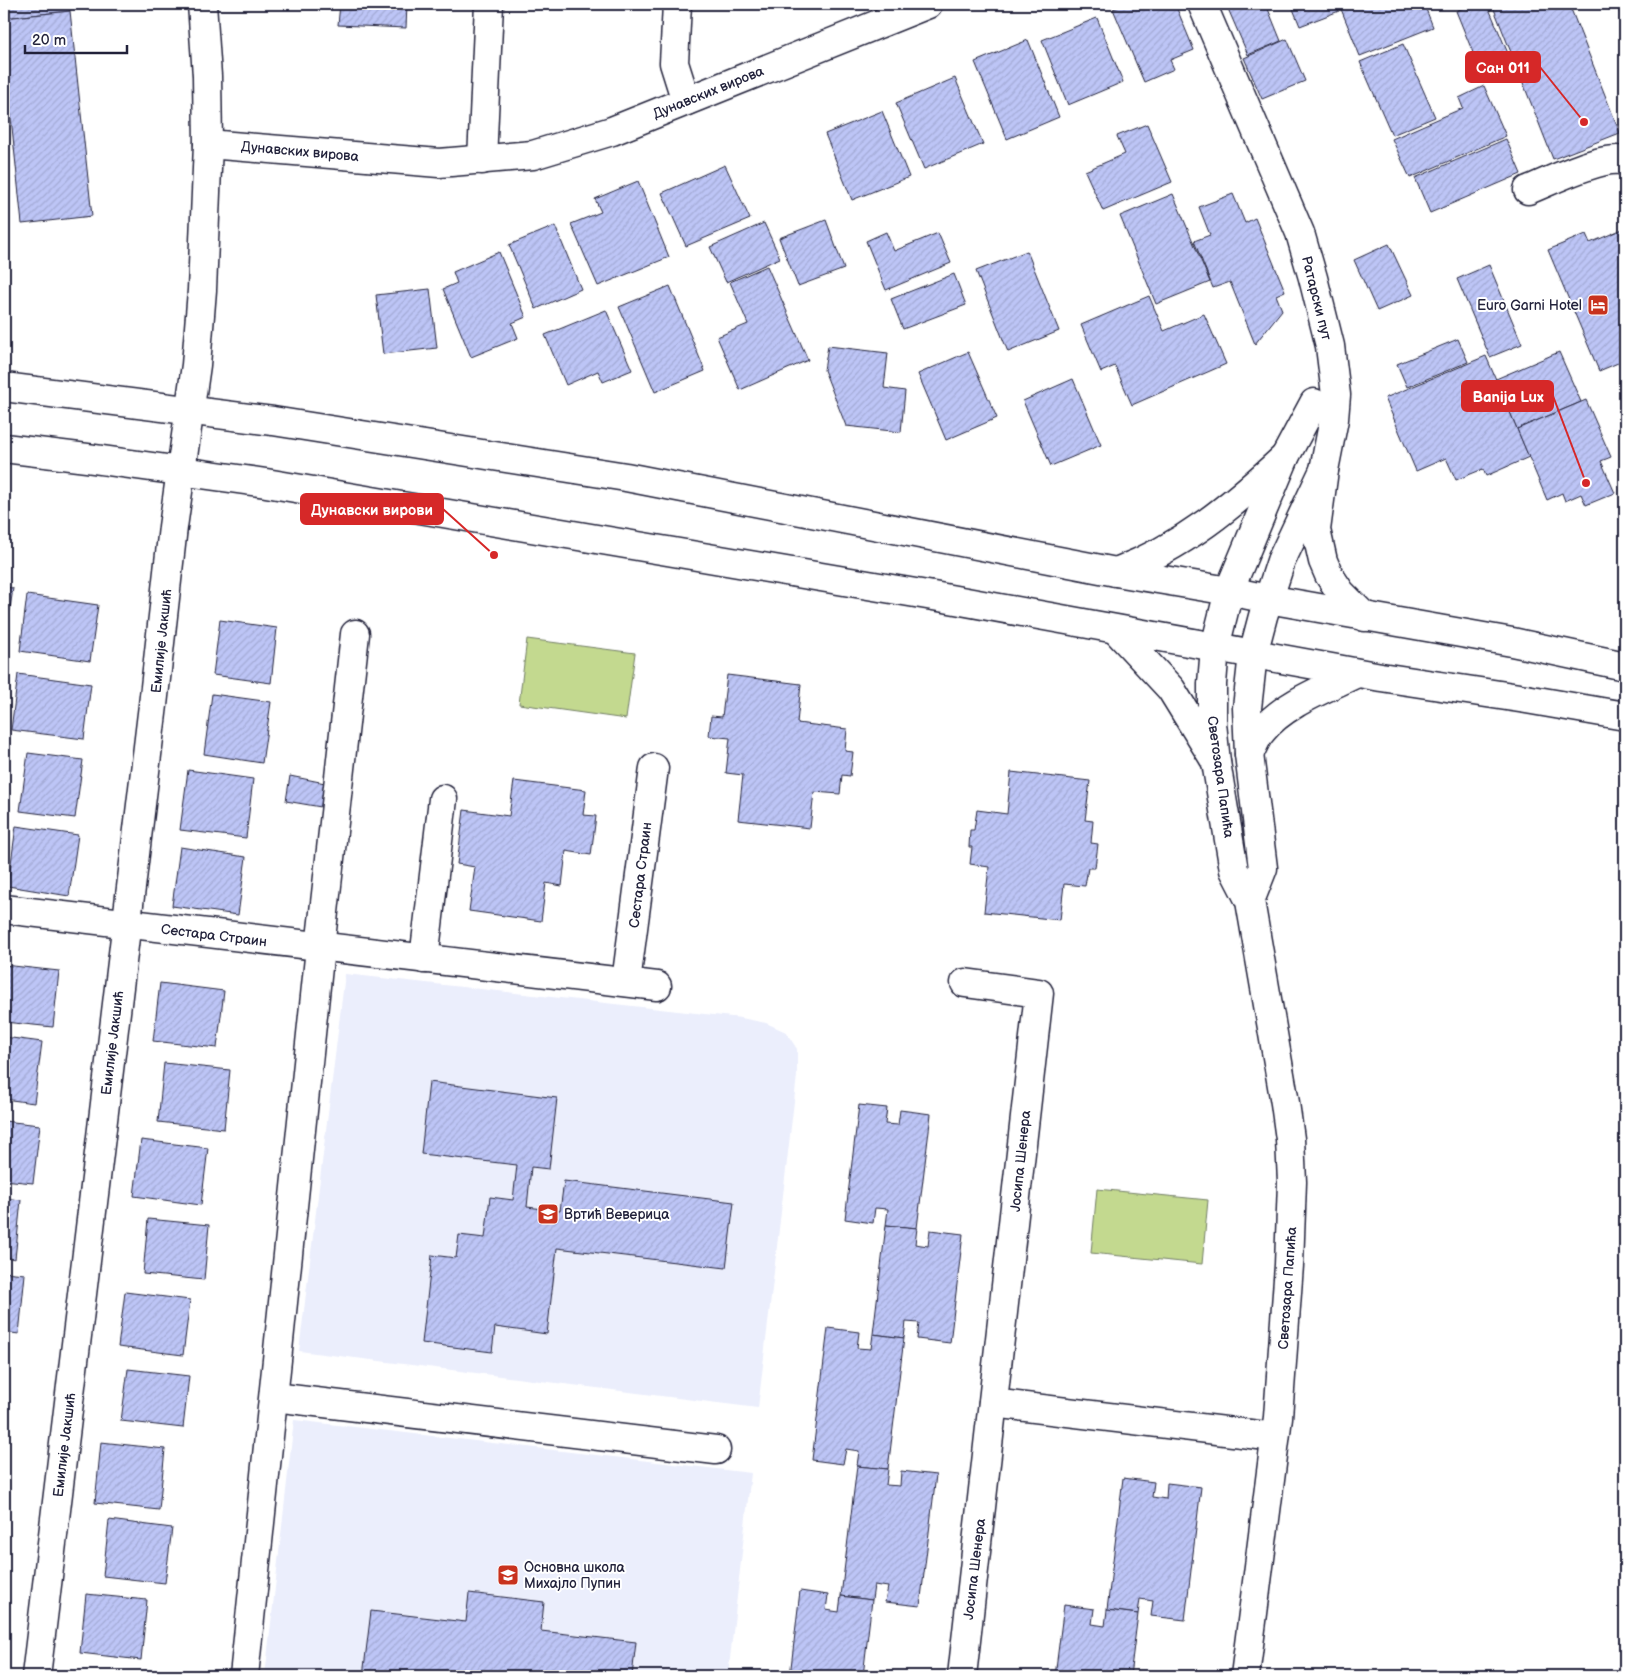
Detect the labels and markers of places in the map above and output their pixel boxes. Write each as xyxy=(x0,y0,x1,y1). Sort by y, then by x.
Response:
callout: Сан 011 xyxy=(1466,52,1540,82)
hotel icon: Euro Garni Hotel xyxy=(1586,293,1610,317)
place label: Euro Garni Hotel xyxy=(1477,297,1582,314)
callout: Banija Lux xyxy=(1462,381,1553,411)
callout: Дунавски вирови xyxy=(301,494,443,524)
school or university icon: Вртић Веверица xyxy=(536,1202,560,1226)
place label: Вртић Веверица xyxy=(564,1206,670,1223)
place label: Основна школа Михајло Пупин xyxy=(524,1559,626,1592)
school or university icon: Основна школа Михајло Пупин xyxy=(496,1563,520,1587)

